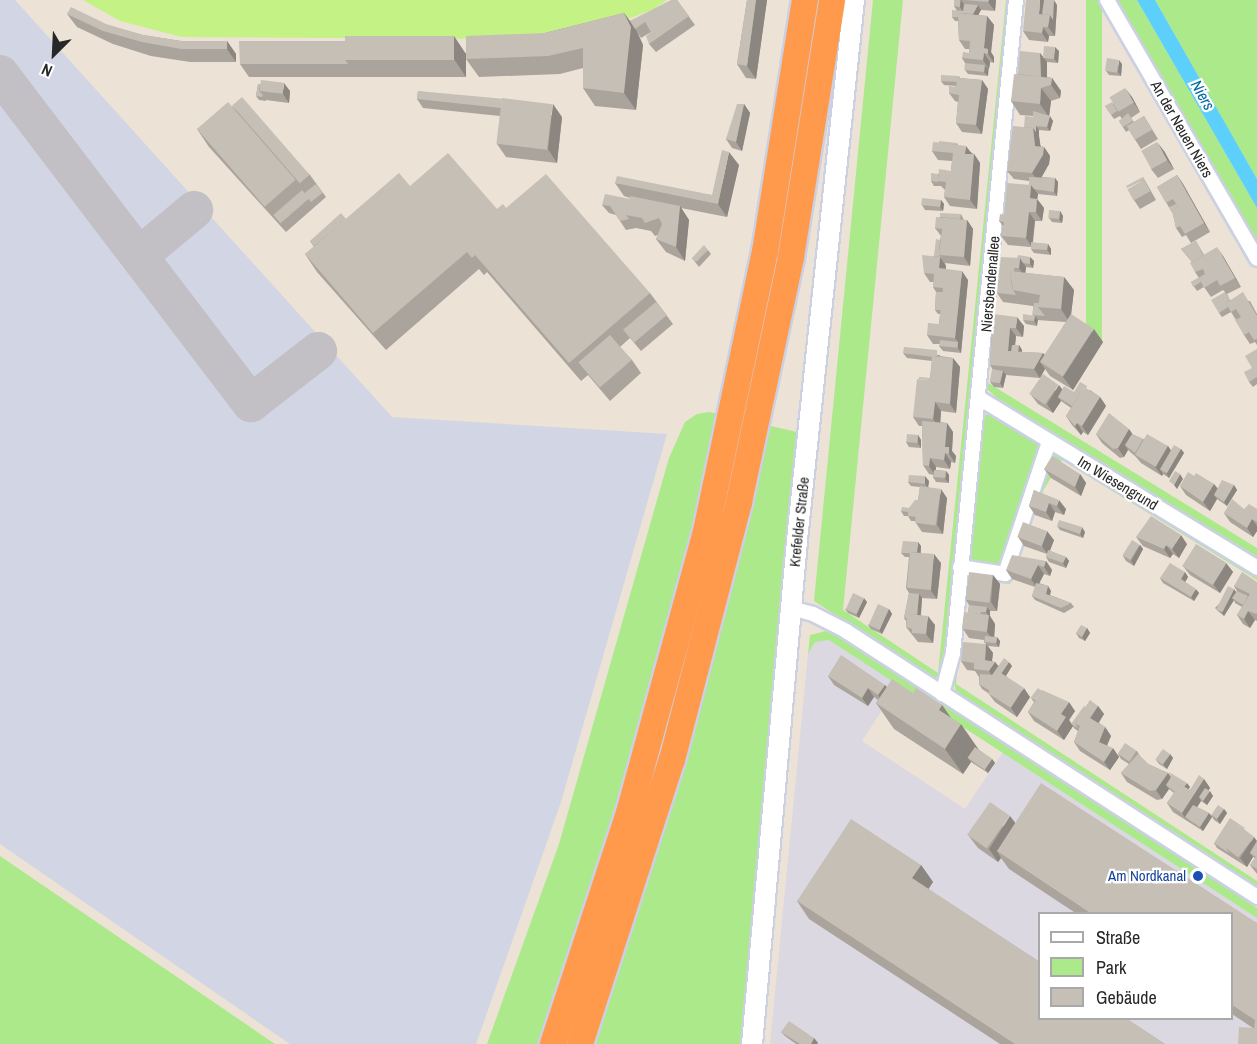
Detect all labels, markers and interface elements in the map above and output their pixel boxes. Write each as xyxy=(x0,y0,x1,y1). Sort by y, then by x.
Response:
north arrow xyxy=(24,24,84,84)
text: N xyxy=(38,58,55,82)
street label: An der Neuen Niers xyxy=(1147,77,1217,181)
water label: Niers xyxy=(1187,77,1219,113)
street label: Niersbendenallee xyxy=(977,235,1003,333)
street label: Im Wiesengrund xyxy=(1075,452,1161,514)
street label: Krefelder Straße xyxy=(785,476,813,568)
place label: Am Nordkanal xyxy=(1108,867,1186,885)
marker: Am Nordkanal xyxy=(1191,869,1205,883)
legend xyxy=(1038,912,1233,1020)
text: Straße xyxy=(1096,925,1140,950)
text: Park xyxy=(1096,955,1126,980)
text: Gebäude xyxy=(1096,985,1157,1010)

